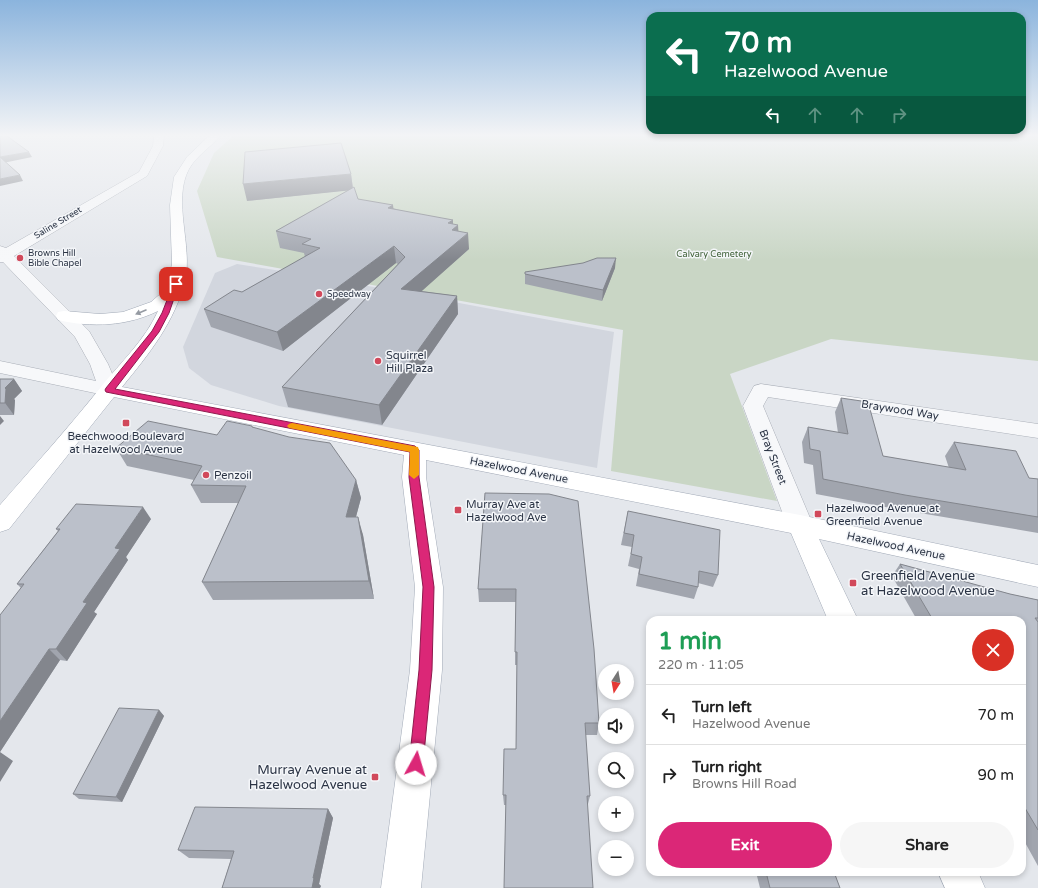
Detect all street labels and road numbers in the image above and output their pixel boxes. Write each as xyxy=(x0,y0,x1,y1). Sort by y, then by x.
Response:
street label: Saline Street xyxy=(32,204,84,242)
street label: Braywood Way xyxy=(860,397,940,423)
street label: Bray Street xyxy=(757,428,789,486)
street label: Hazelwood Avenue xyxy=(469,454,569,486)
street label: Hazelwood Avenue xyxy=(846,529,946,563)

